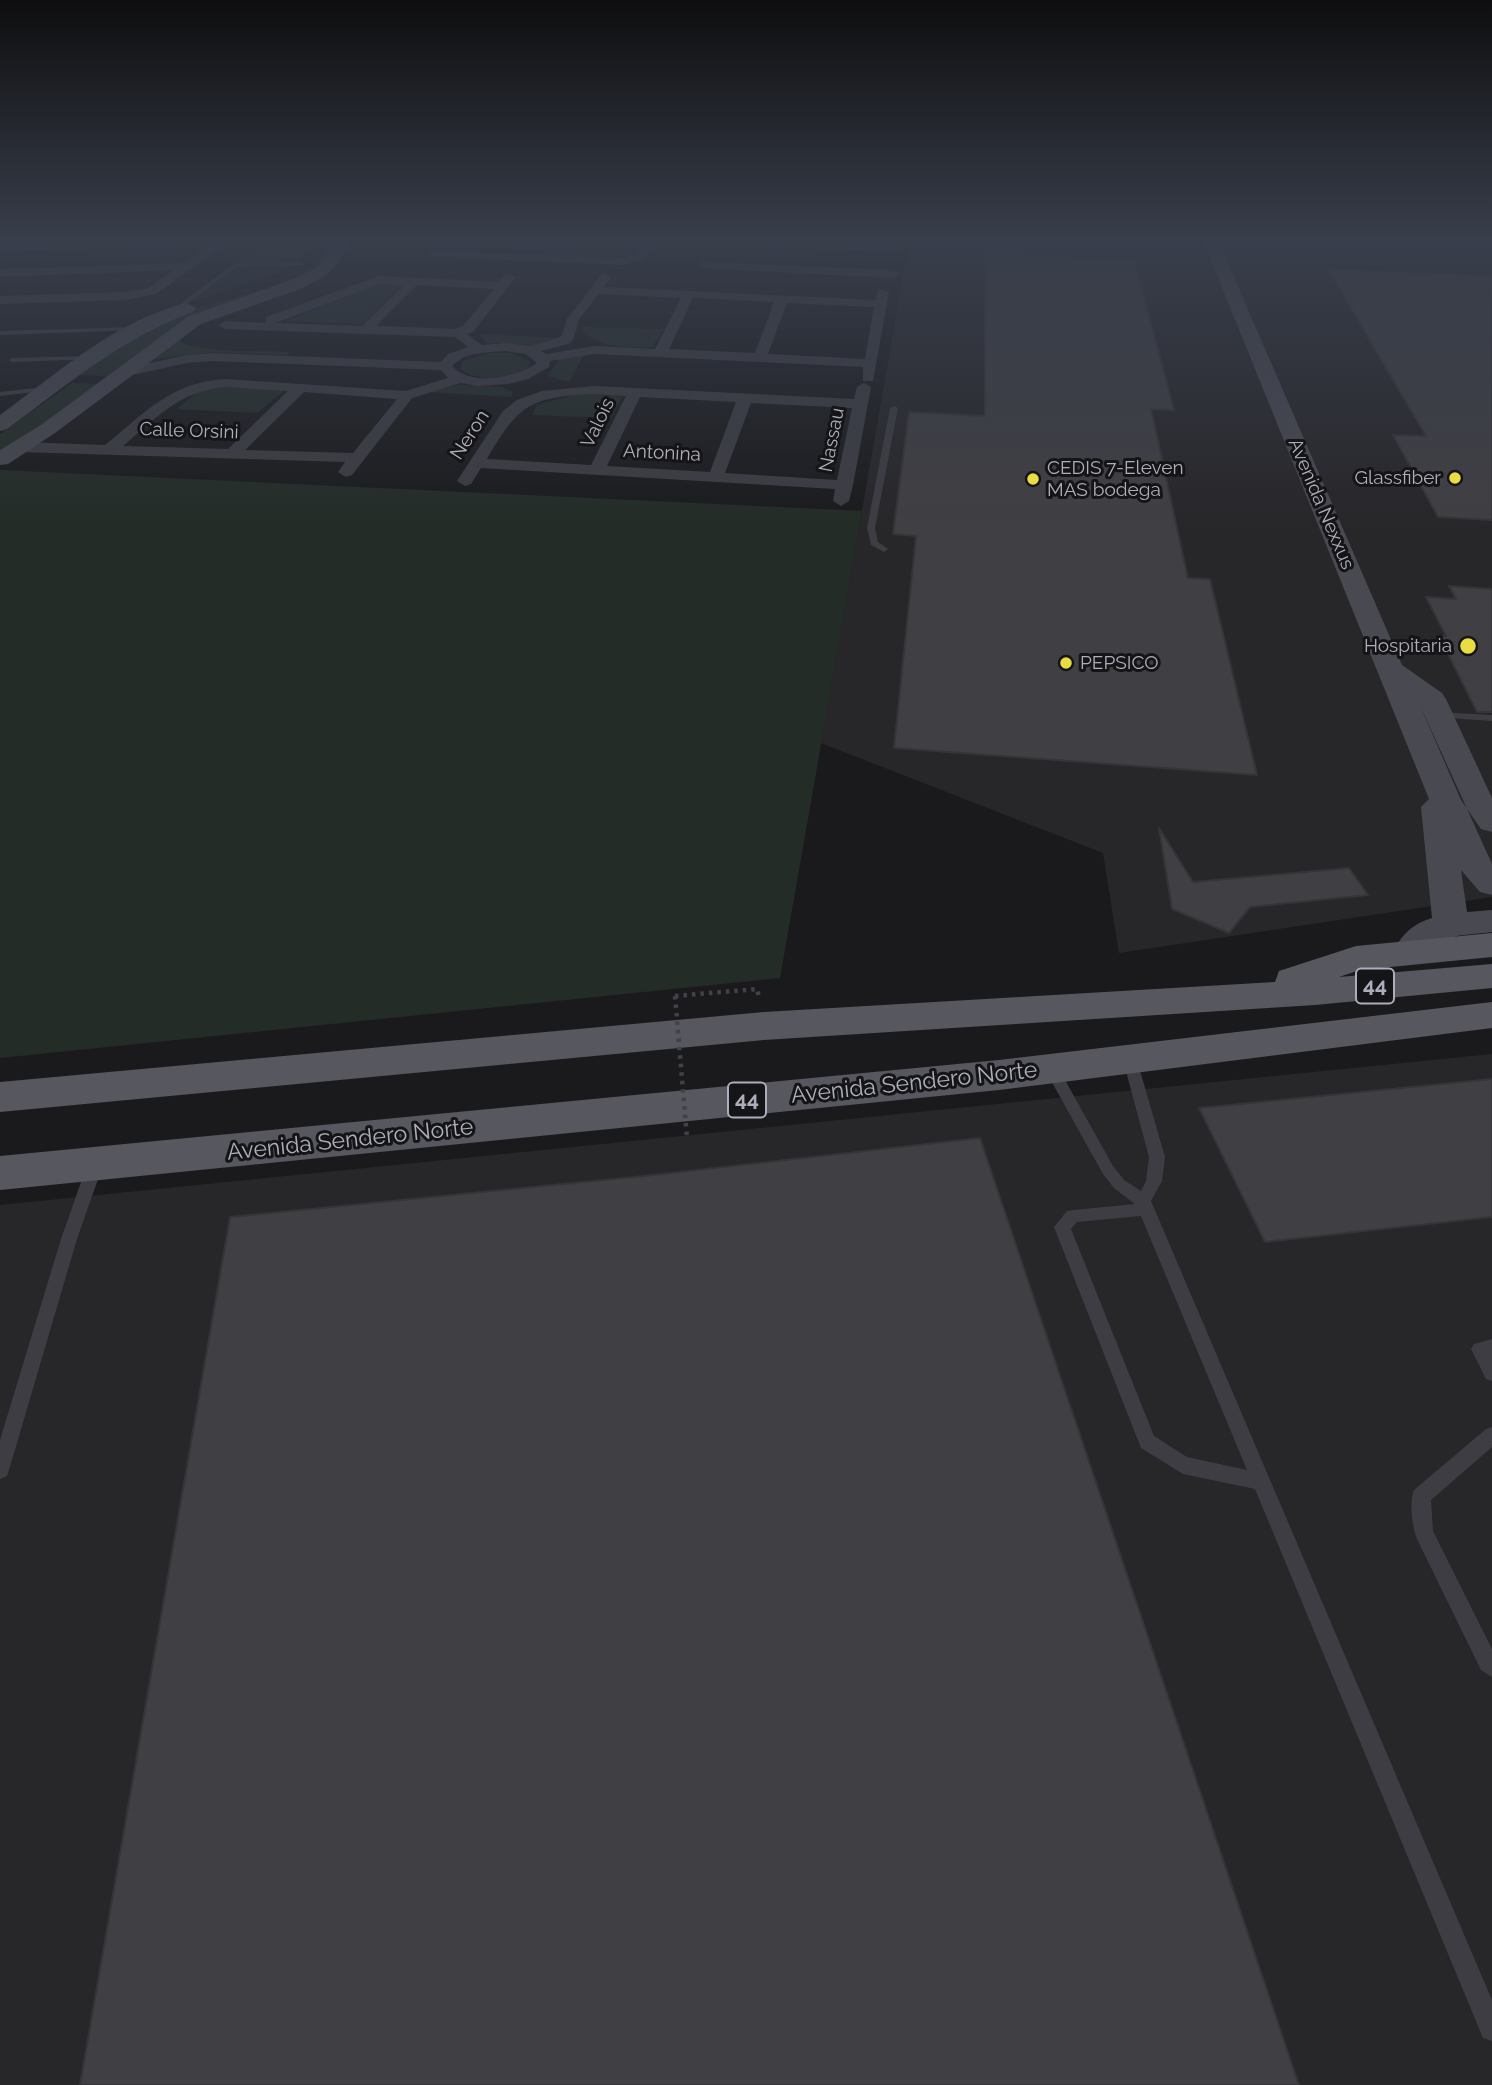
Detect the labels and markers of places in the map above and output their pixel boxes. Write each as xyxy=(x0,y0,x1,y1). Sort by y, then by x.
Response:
place label: CEDIS 7-Eleven MAS bodega xyxy=(1047,457,1184,501)
place label: Glassfiber xyxy=(1354,467,1441,489)
marker: Glassfiber xyxy=(1447,470,1463,486)
marker: CEDIS 7-Eleven MAS bodega xyxy=(1025,471,1041,487)
place label: Hospitaria xyxy=(1364,635,1452,657)
marker: Hospitaria xyxy=(1458,636,1478,656)
place label: PEPSICO xyxy=(1080,652,1159,674)
marker: PEPSICO xyxy=(1058,655,1074,671)

